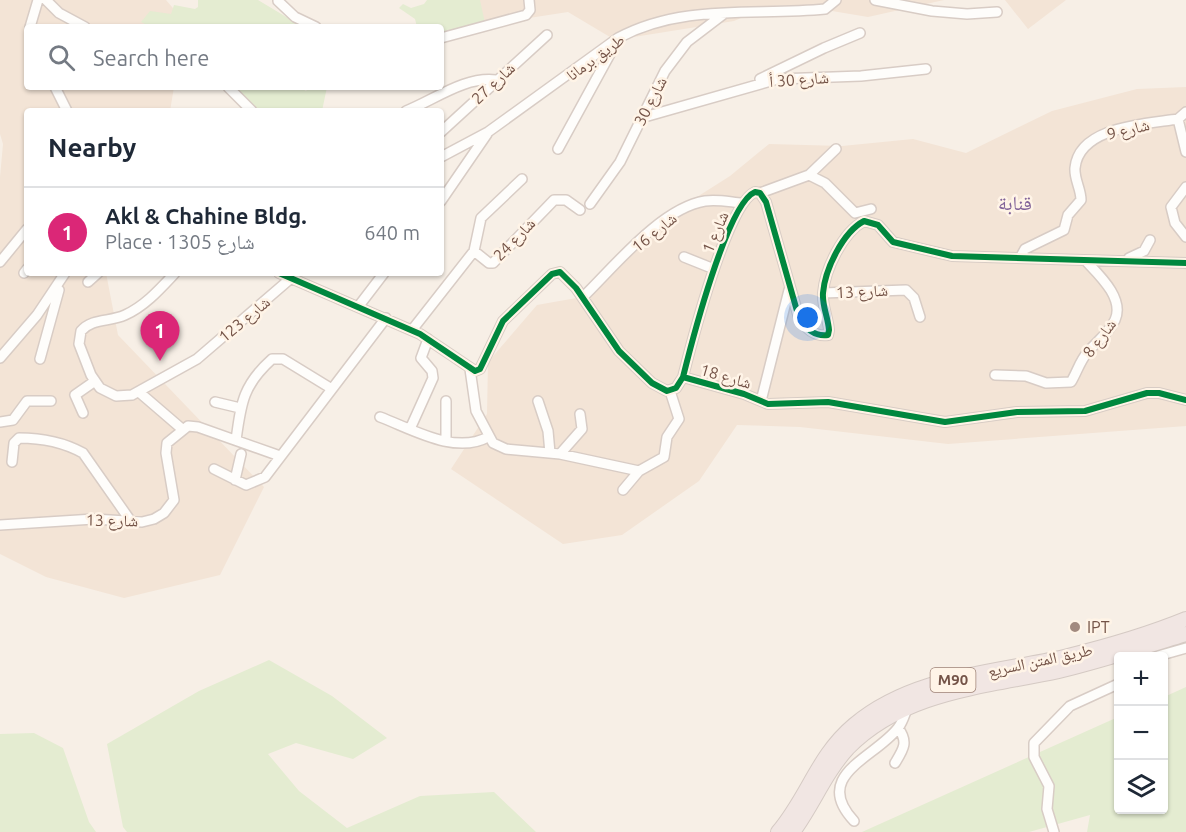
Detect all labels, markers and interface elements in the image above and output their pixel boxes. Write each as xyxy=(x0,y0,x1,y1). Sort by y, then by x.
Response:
search box xyxy=(24,24,444,90)
street label: طريق برمانا xyxy=(563,30,629,86)
icon: search xyxy=(45,41,78,74)
text: Search here xyxy=(93,45,209,70)
street label: شارع 27 xyxy=(468,59,520,109)
street label: شارع 30 أ xyxy=(768,68,830,92)
street label: شارع 30 xyxy=(630,74,672,129)
street label: شارع 9 xyxy=(1105,115,1152,145)
text: Nearby xyxy=(48,133,136,162)
district label: قنابة xyxy=(998,191,1032,215)
text: Akl & Chahine Bldg. xyxy=(105,203,307,228)
street label: شارع 16 xyxy=(628,209,681,257)
street label: شارع 1 xyxy=(698,209,734,256)
street label: شارع 24 xyxy=(489,214,540,265)
text: 1 xyxy=(62,221,73,244)
text: 640 m xyxy=(364,221,420,244)
text: Place · شارع 1305 xyxy=(105,230,255,253)
street label: شارع 13 xyxy=(835,281,889,303)
street label: شارع 123 xyxy=(215,292,275,347)
your location xyxy=(793,303,822,332)
pin: 1 xyxy=(140,312,180,361)
street label: شارع 8 xyxy=(1079,315,1121,362)
street label: شارع 18 xyxy=(698,360,754,394)
street label: شارع 13 xyxy=(86,511,138,531)
place label: IPT xyxy=(1087,618,1110,636)
marker: IPT xyxy=(1068,620,1082,634)
street label: طريق المتن السريع xyxy=(986,640,1094,682)
map controls xyxy=(1114,652,1168,814)
button: + xyxy=(1114,652,1168,706)
road number: M90 xyxy=(930,668,976,692)
button: − xyxy=(1114,706,1168,760)
button: layers xyxy=(1114,760,1168,814)

